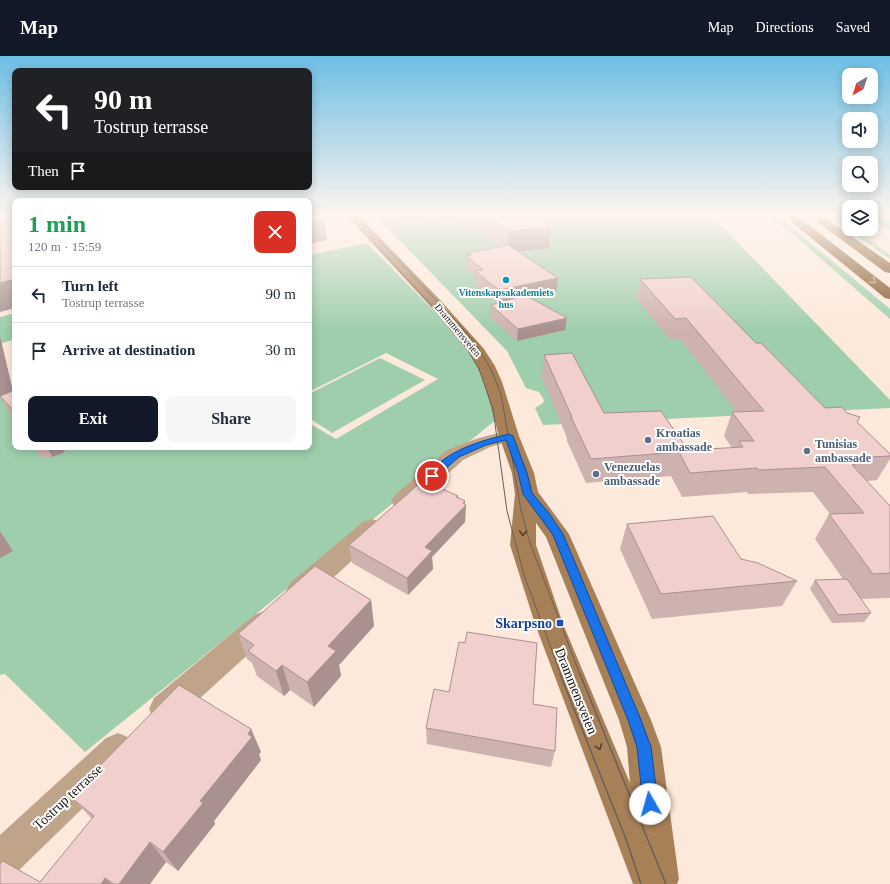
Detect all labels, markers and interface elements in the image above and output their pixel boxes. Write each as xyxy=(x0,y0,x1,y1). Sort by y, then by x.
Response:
text: Map xyxy=(20,17,58,38)
text: Map xyxy=(708,20,733,35)
text: Directions xyxy=(755,20,814,35)
text: Saved xyxy=(836,20,870,35)
north arrow xyxy=(842,68,878,104)
map controls xyxy=(842,68,878,236)
icon: left xyxy=(28,84,80,136)
text: 90 m xyxy=(94,84,152,115)
button: sound xyxy=(842,112,878,148)
text: Tostrup terrasse xyxy=(94,117,208,137)
button: search xyxy=(842,156,878,192)
icon: arrive xyxy=(67,160,89,182)
text: Then xyxy=(28,163,59,179)
button: layers xyxy=(842,200,878,236)
text: 1 min xyxy=(28,211,86,237)
button: close xyxy=(254,211,296,253)
text: 120 m · 15:59 xyxy=(28,239,101,254)
marker: Vitenskapsakademiets hus xyxy=(501,275,511,285)
one-way arrow xyxy=(869,277,876,284)
text: Turn left xyxy=(62,278,119,294)
icon: left xyxy=(28,284,50,306)
text: 90 m xyxy=(266,286,296,302)
place label: Vitenskapsakademiets hus xyxy=(458,287,554,310)
text: Tostrup terrasse xyxy=(62,295,144,310)
street label: Drammensveien xyxy=(433,301,483,359)
icon: arrive xyxy=(28,340,50,362)
text: Arrive at destination xyxy=(62,342,195,358)
text: 30 m xyxy=(266,342,296,358)
button: Exit xyxy=(28,396,158,442)
button: Share xyxy=(166,396,296,442)
place label: Kroatias ambassade xyxy=(656,426,713,454)
marker: Kroatias ambassade xyxy=(643,435,653,445)
place label: Tunisias ambassade xyxy=(815,437,872,465)
marker: Tunisias ambassade xyxy=(802,446,812,456)
pin xyxy=(415,459,449,493)
place label: Venezuelas ambassade xyxy=(604,460,661,488)
icon: arrive xyxy=(421,465,443,487)
marker: Venezuelas ambassade xyxy=(591,469,601,479)
one-way arrow xyxy=(519,530,527,536)
place label: Skarpsno xyxy=(495,616,552,631)
marker: Skarpsno xyxy=(555,618,565,628)
street label: Drammensveien xyxy=(552,646,600,736)
one-way arrow xyxy=(594,743,602,750)
street label: Tostrup terrasse xyxy=(30,761,106,833)
position arrow xyxy=(629,783,671,825)

